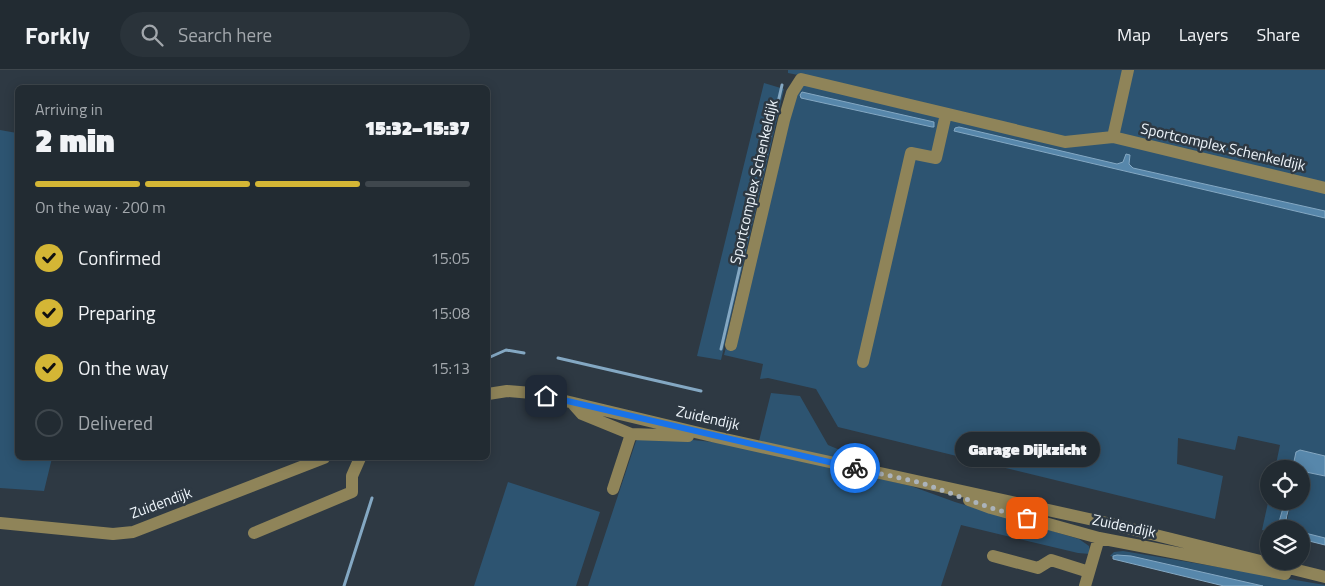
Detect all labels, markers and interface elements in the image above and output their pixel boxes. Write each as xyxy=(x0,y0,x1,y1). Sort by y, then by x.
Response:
search box xyxy=(120,12,470,57)
text: Forkly xyxy=(25,17,90,53)
text: Search here xyxy=(178,20,272,49)
icon: search xyxy=(138,21,166,49)
text: Map xyxy=(1117,21,1151,48)
text: Layers xyxy=(1179,21,1228,48)
text: Share xyxy=(1256,21,1300,48)
text: Arriving in xyxy=(35,97,103,121)
street label: Sportcomplex Schenkeldijk xyxy=(723,97,784,267)
text: 15:32–15:37 xyxy=(365,113,470,142)
text: 2 min xyxy=(35,116,115,164)
street label: Sportcomplex Schenkeldijk xyxy=(1138,116,1308,177)
text: On the way · 200 m xyxy=(35,195,166,219)
text: Confirmed xyxy=(78,243,161,272)
icon: check xyxy=(35,244,63,272)
text: 15:05 xyxy=(431,246,470,270)
text: Preparing xyxy=(78,298,155,327)
icon: check xyxy=(35,299,63,327)
text: 15:08 xyxy=(431,301,470,325)
text: On the way xyxy=(78,353,169,382)
icon: check xyxy=(35,354,63,382)
text: 15:13 xyxy=(431,356,470,380)
pin xyxy=(525,375,567,417)
icon: home xyxy=(532,382,560,410)
street label: Zuidendijk xyxy=(674,399,742,436)
text: Delivered xyxy=(78,408,153,437)
callout: Garage Dijkzicht xyxy=(954,433,1100,468)
text: Garage Dijkzicht xyxy=(968,437,1087,461)
courier xyxy=(830,443,880,493)
icon: bike xyxy=(841,454,869,482)
map controls xyxy=(1260,460,1310,570)
button: locate xyxy=(1260,460,1310,510)
street label: Zuidendijk xyxy=(127,481,195,524)
pin xyxy=(1006,497,1048,539)
icon: bag xyxy=(1013,504,1041,532)
street label: Zuidendijk xyxy=(1090,508,1158,543)
button: layers xyxy=(1260,520,1310,570)

